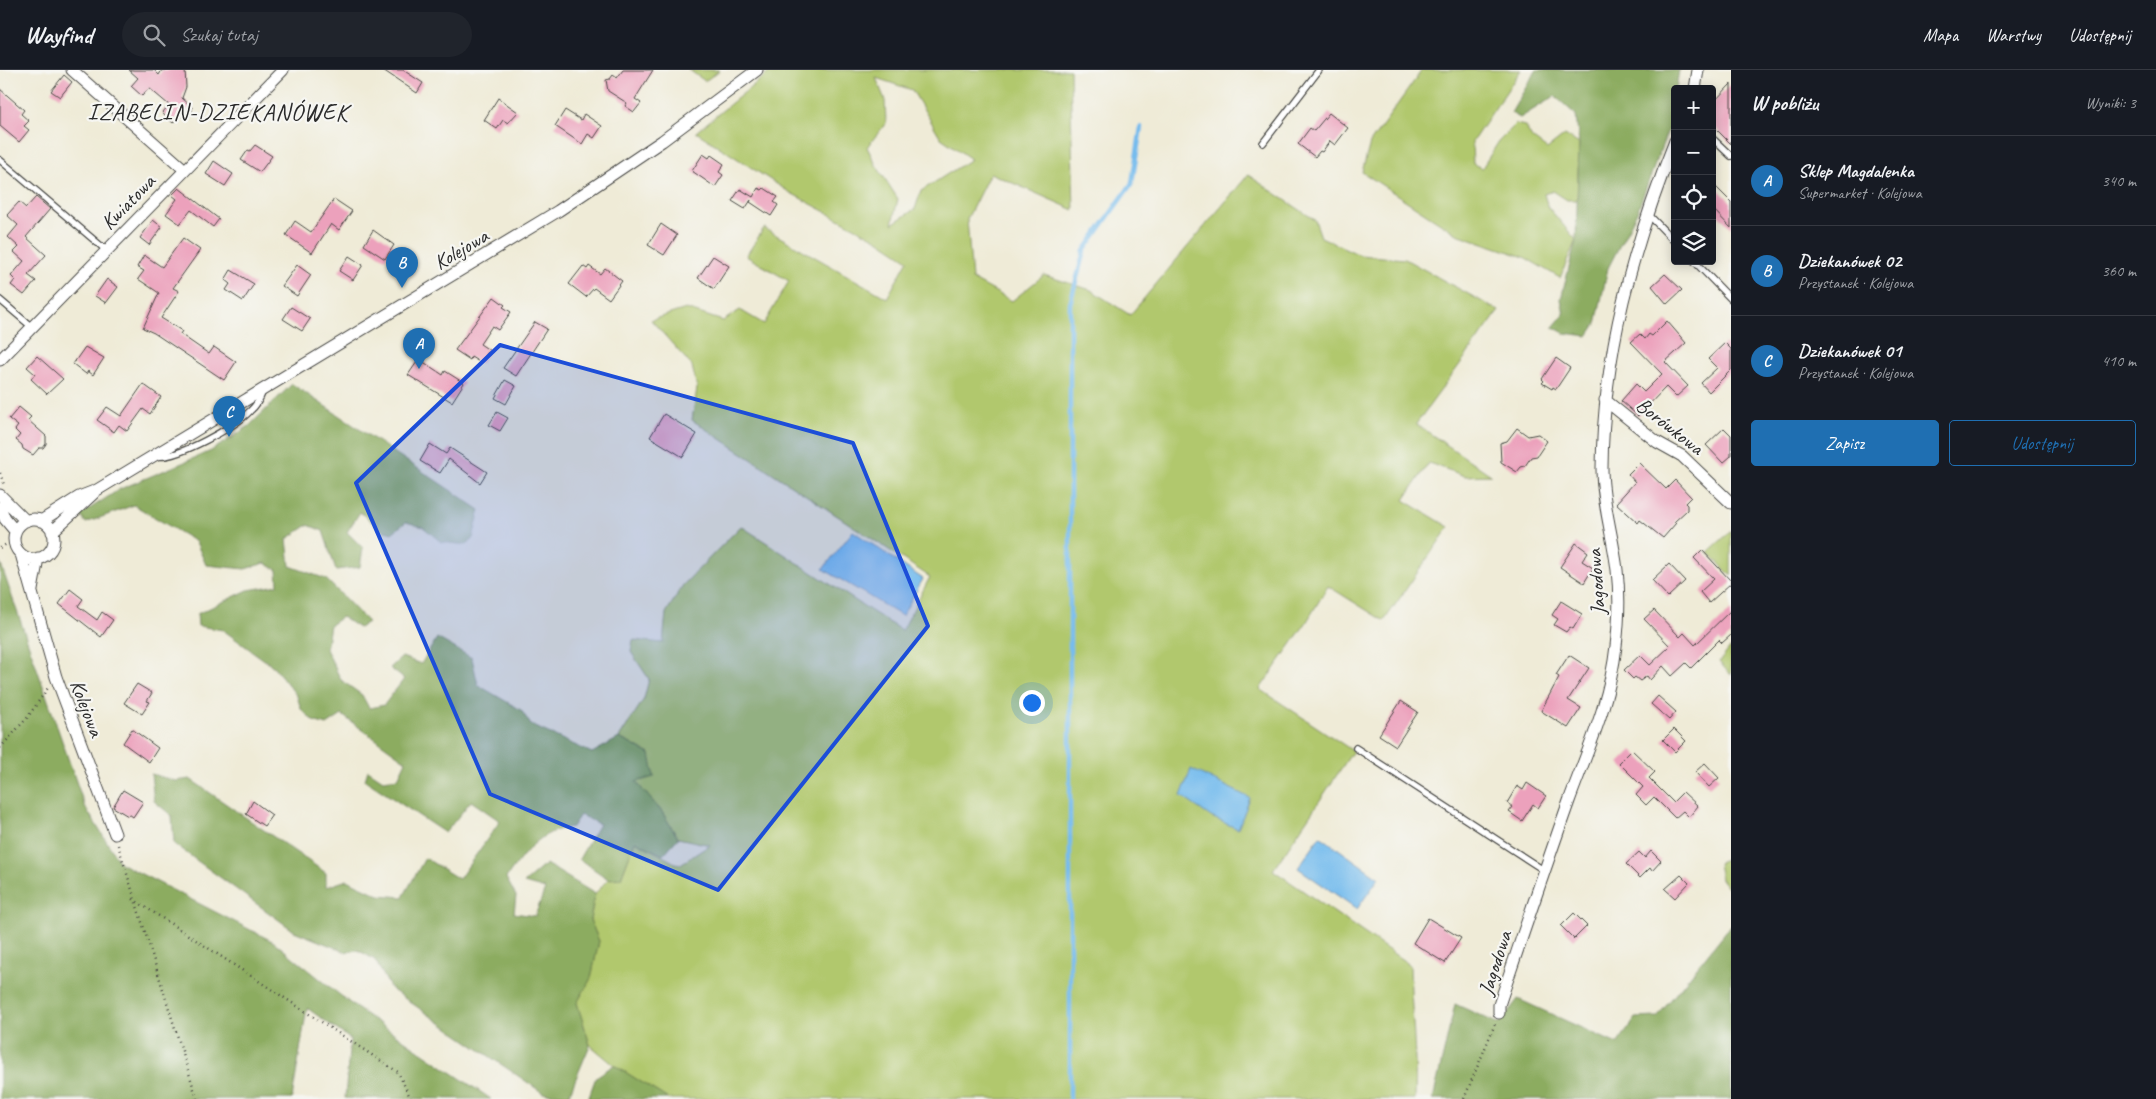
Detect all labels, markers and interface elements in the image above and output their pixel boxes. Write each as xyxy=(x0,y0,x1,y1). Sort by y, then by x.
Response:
search box xyxy=(122,12,472,57)
text: Wayfind xyxy=(25,20,92,50)
icon: search xyxy=(140,21,168,49)
text: Szukaj tutaj xyxy=(180,23,258,47)
text: Mapa xyxy=(1923,24,1958,46)
text: Warstwy xyxy=(1986,24,2041,46)
text: Udostępnij xyxy=(2069,24,2131,46)
map controls xyxy=(1671,85,1716,265)
button: + xyxy=(1671,85,1716,130)
text: W pobliżu xyxy=(1751,90,1818,116)
text: Wyniki: 3 xyxy=(2085,93,2136,113)
district label: IZABELIN-DZIEKANÓWEK xyxy=(87,97,353,127)
button: − xyxy=(1671,130,1716,175)
text: Sklep Magdalenka xyxy=(1798,159,1914,183)
street label: Kwiatowa xyxy=(95,167,162,235)
text: A xyxy=(1763,171,1771,191)
text: 340 m xyxy=(2102,171,2136,191)
button: locate xyxy=(1671,175,1716,220)
text: Supermarket · Kolejowa xyxy=(1798,183,1922,203)
button: layers xyxy=(1671,220,1716,265)
street label: Kolejowa xyxy=(429,222,495,275)
pin: B xyxy=(386,247,418,288)
text: Dziekanówek 02 xyxy=(1798,249,1901,273)
text: B xyxy=(1763,261,1771,281)
text: 360 m xyxy=(2102,261,2136,281)
text: Przystanek · Kolejowa xyxy=(1798,273,1913,293)
pin: A xyxy=(403,328,435,369)
text: Dziekanówek 01 xyxy=(1798,339,1901,363)
text: C xyxy=(1763,351,1771,371)
text: 410 m xyxy=(2102,351,2136,371)
text: Przystanek · Kolejowa xyxy=(1798,363,1913,383)
street label: Borówkowa xyxy=(1631,392,1710,461)
pin: C xyxy=(213,396,245,437)
button: Zapisz xyxy=(1751,420,1939,466)
button: Udostępnij xyxy=(1949,420,2136,466)
street label: Jagodowa xyxy=(1581,546,1611,617)
street label: Kolejowa xyxy=(64,676,110,742)
your location xyxy=(1019,690,1045,716)
street label: Jagodowa xyxy=(1472,926,1518,999)

